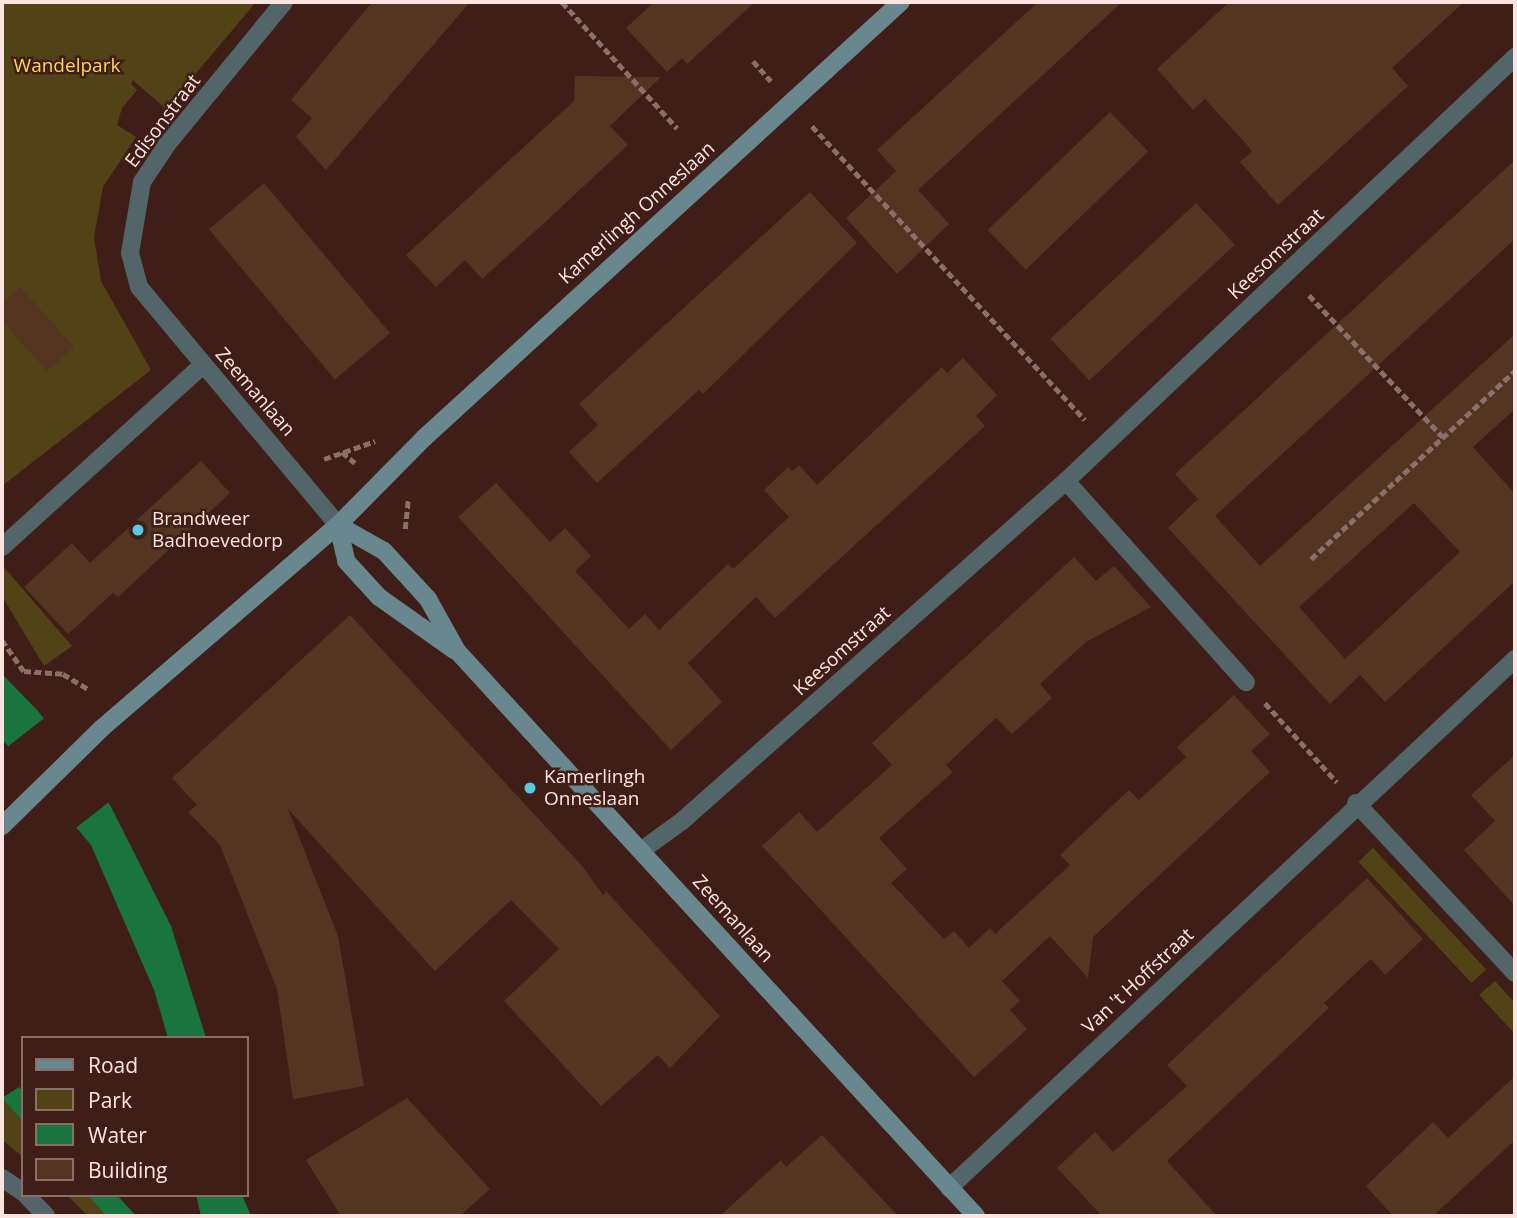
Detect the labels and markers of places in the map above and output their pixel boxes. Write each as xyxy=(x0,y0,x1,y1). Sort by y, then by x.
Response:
place label: Brandweer Badhoevedorp xyxy=(152,508,283,552)
marker: Brandweer Badhoevedorp xyxy=(130,522,146,538)
place label: Kamerlingh Onneslaan xyxy=(544,766,645,810)
marker: Kamerlingh Onneslaan xyxy=(522,780,538,796)

